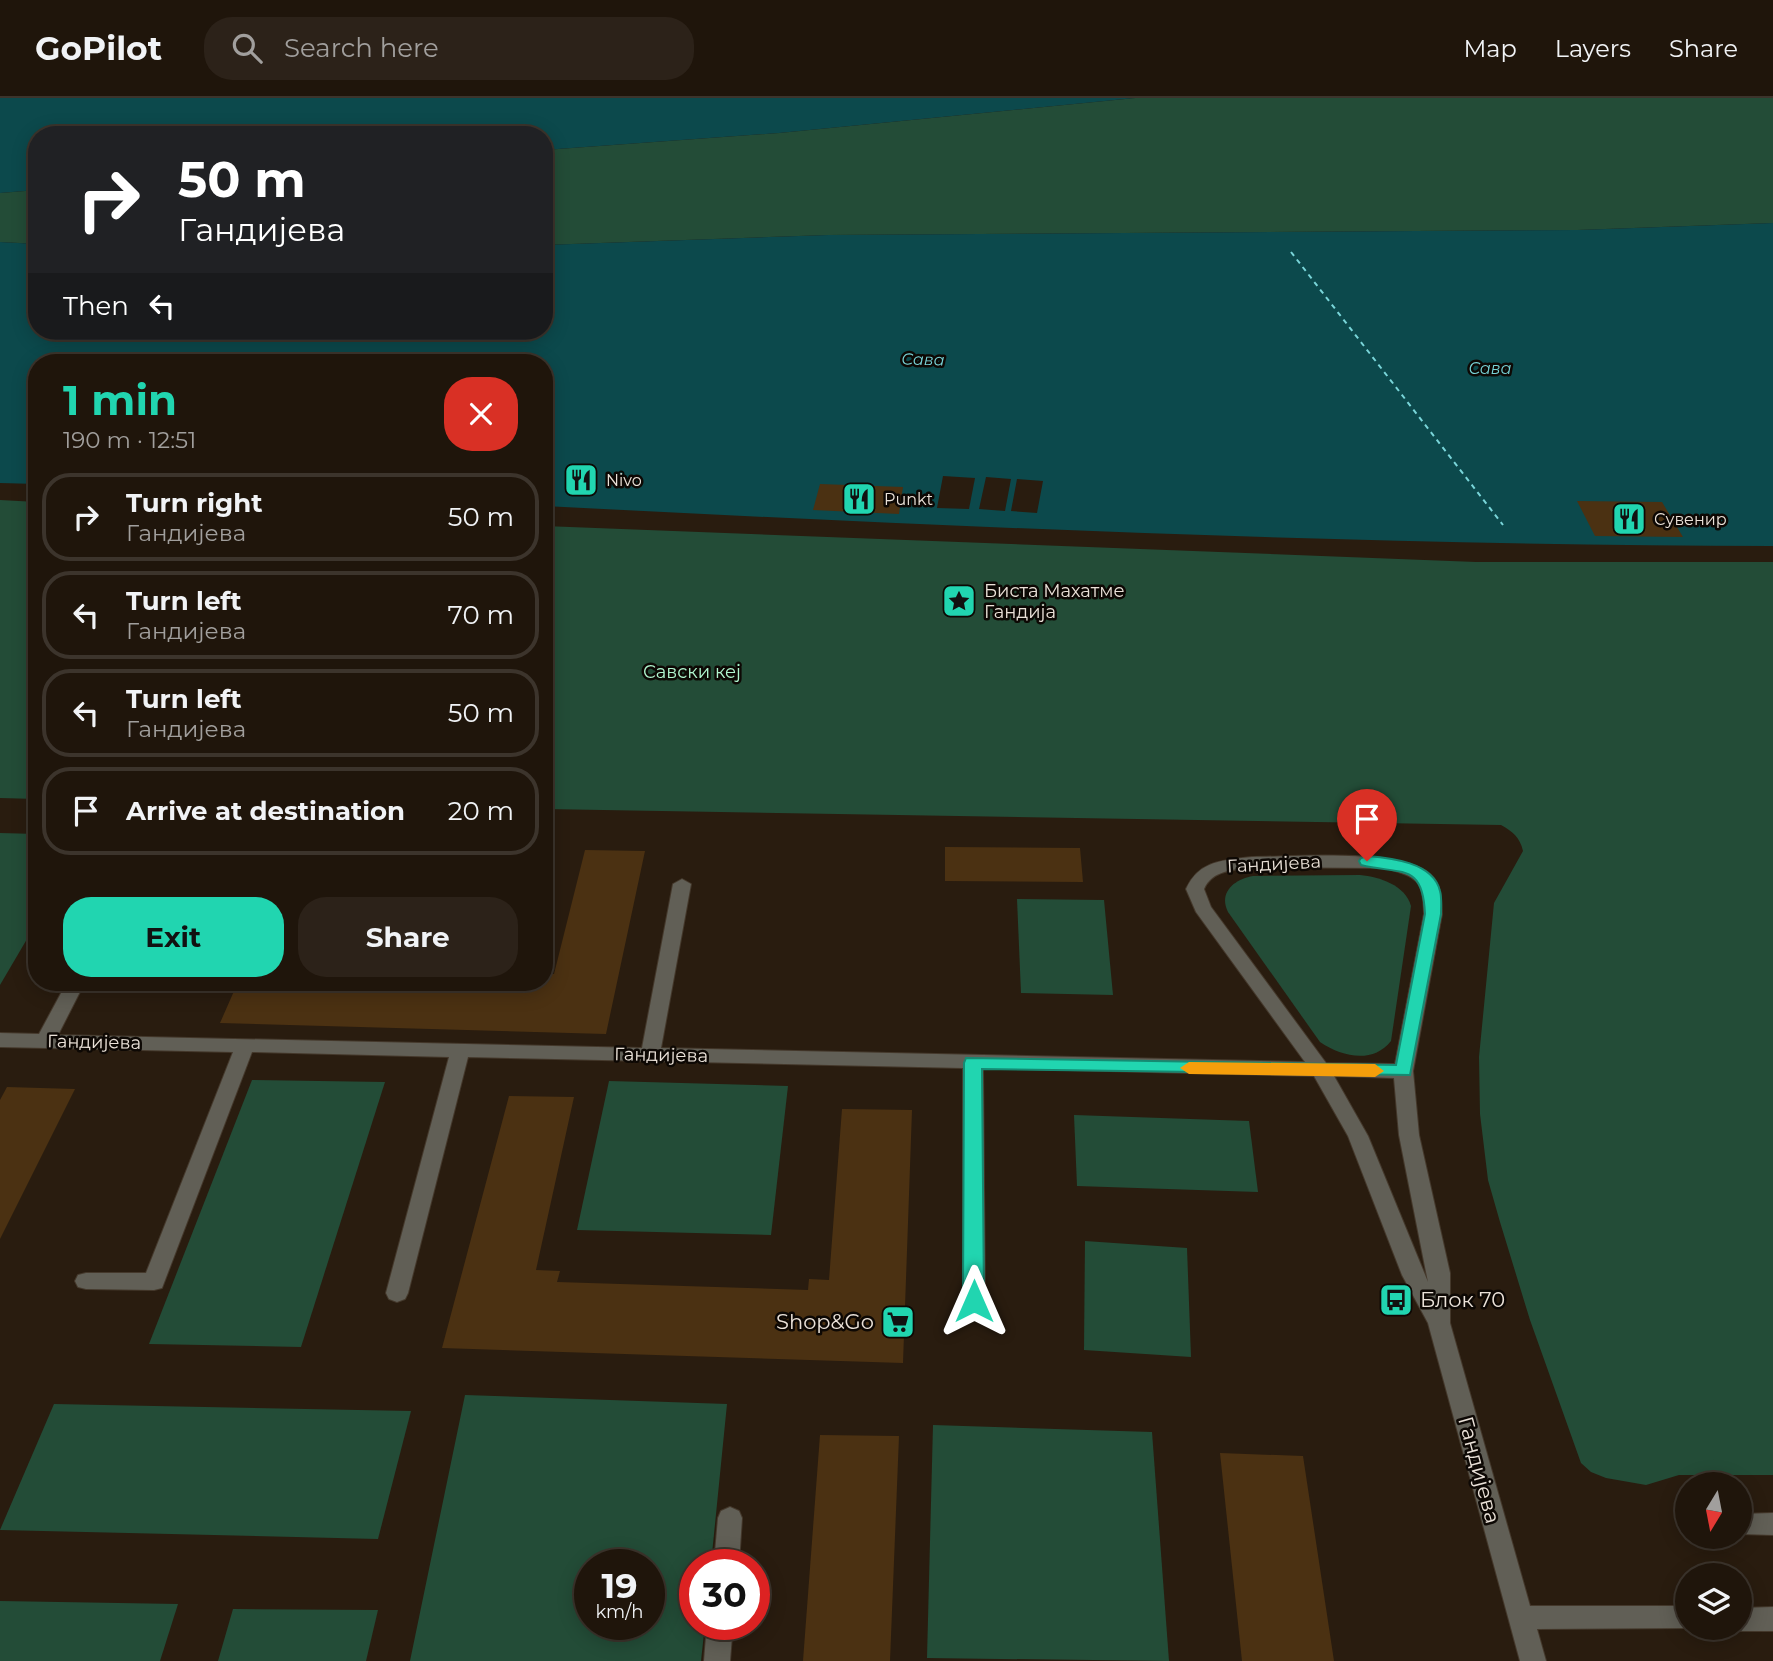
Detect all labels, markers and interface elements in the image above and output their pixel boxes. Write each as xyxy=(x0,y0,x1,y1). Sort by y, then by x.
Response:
search box xyxy=(204,17,694,80)
text: GoPilot xyxy=(35,28,162,68)
icon: search xyxy=(228,29,266,67)
text: Search here xyxy=(284,32,439,64)
text: Map xyxy=(1463,34,1517,63)
text: Layers xyxy=(1555,34,1631,63)
text: Share xyxy=(1669,34,1738,63)
text: 50 m xyxy=(178,150,306,209)
icon: right xyxy=(63,154,154,245)
text: Гандијева xyxy=(178,210,345,249)
icon: left xyxy=(143,287,181,325)
text: Then xyxy=(63,290,129,322)
water label: Сава xyxy=(901,350,945,369)
water label: Сава xyxy=(1468,359,1512,378)
text: 1 min xyxy=(63,374,177,426)
button: close xyxy=(444,377,518,451)
text: 190 m · 12:51 xyxy=(63,426,196,454)
restaurant icon: Nivo xyxy=(562,461,600,499)
place label: Nivo xyxy=(606,471,642,490)
restaurant icon: Punkt xyxy=(840,480,878,518)
text: Turn right xyxy=(126,487,262,519)
place label: Punkt xyxy=(884,490,934,509)
icon: right xyxy=(67,498,105,536)
restaurant icon: Сувенир xyxy=(1610,500,1648,538)
text: 50 m xyxy=(448,501,514,533)
place label: Сувенир xyxy=(1654,510,1727,529)
text: Гандијева xyxy=(126,519,246,547)
place label: Биста Махатме Гандија xyxy=(984,580,1125,623)
place icon: Биста Махатме Гандија xyxy=(940,582,978,620)
text: Turn left xyxy=(126,585,242,617)
icon: left xyxy=(67,596,105,634)
text: 70 m xyxy=(448,599,514,631)
text: Гандијева xyxy=(126,617,246,645)
park label: Савски кеј xyxy=(643,661,741,683)
text: Turn left xyxy=(126,683,242,715)
icon: left xyxy=(67,694,105,732)
text: 50 m xyxy=(448,697,514,729)
text: Гандијева xyxy=(126,715,246,743)
pin xyxy=(1337,789,1397,861)
icon: arrive xyxy=(67,792,105,830)
text: Arrive at destination xyxy=(126,795,405,827)
text: 20 m xyxy=(448,795,514,827)
icon: arrive xyxy=(1348,800,1386,838)
street label: Гандијева xyxy=(1226,851,1322,877)
button: Exit xyxy=(63,897,284,977)
button: Share xyxy=(298,897,518,977)
street label: Гандијева xyxy=(47,1030,141,1054)
street label: Гандијева xyxy=(614,1043,708,1067)
position arrow xyxy=(937,1264,1011,1338)
bus stop icon: Блок 70 xyxy=(1377,1281,1415,1319)
place label: Блок 70 xyxy=(1420,1287,1505,1312)
supermarket icon: Shop&Go xyxy=(879,1303,917,1341)
place label: Shop&Go xyxy=(776,1309,874,1334)
street label: Гандијева xyxy=(1453,1414,1506,1526)
north arrow xyxy=(1675,1472,1752,1549)
map controls xyxy=(1675,1472,1752,1640)
speed limit sign: 30 xyxy=(679,1549,770,1640)
button: layers xyxy=(1675,1563,1752,1640)
text: 19 xyxy=(601,1564,638,1607)
text: km/h xyxy=(595,1601,644,1623)

